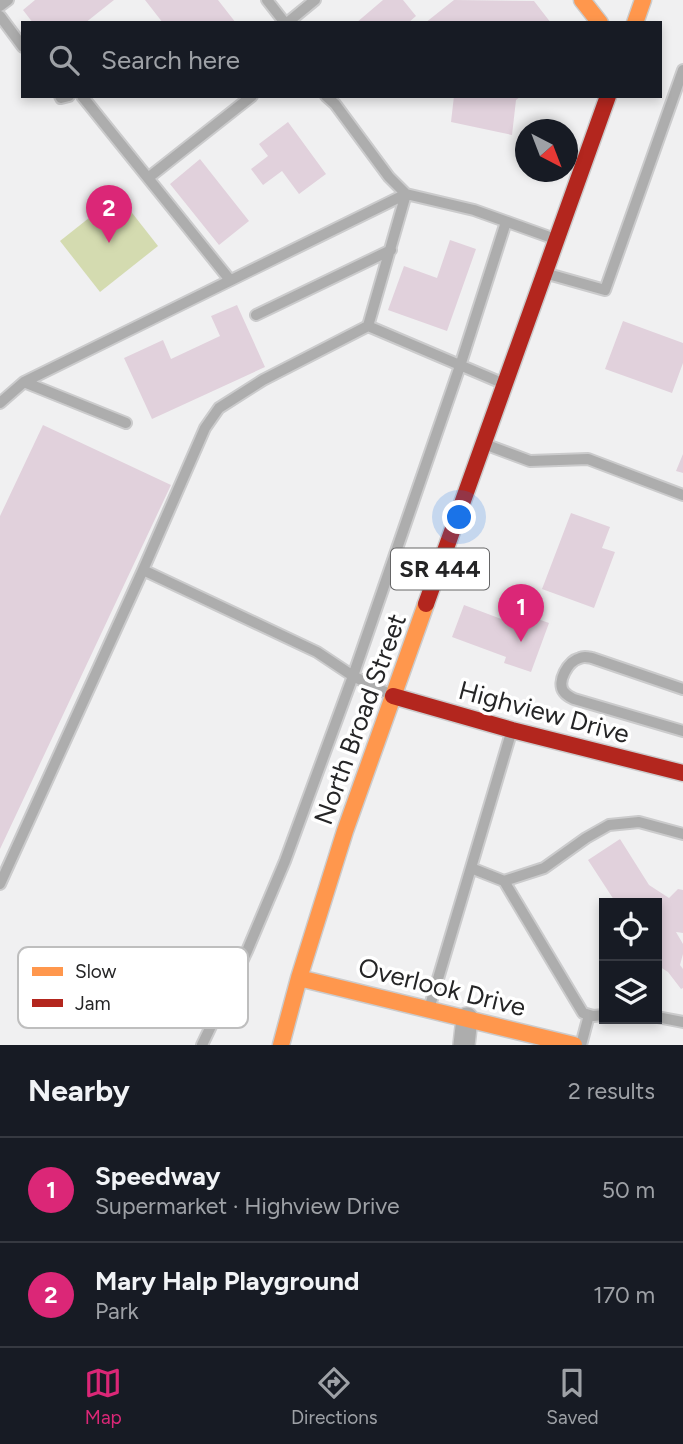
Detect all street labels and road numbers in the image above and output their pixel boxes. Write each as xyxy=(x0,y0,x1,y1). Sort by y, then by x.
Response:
road number: SR 444 xyxy=(391,548,489,590)
street label: North Broad Street xyxy=(307,609,413,829)
street label: Highview Drive xyxy=(455,674,633,750)
street label: Overlook Drive xyxy=(355,951,529,1023)

